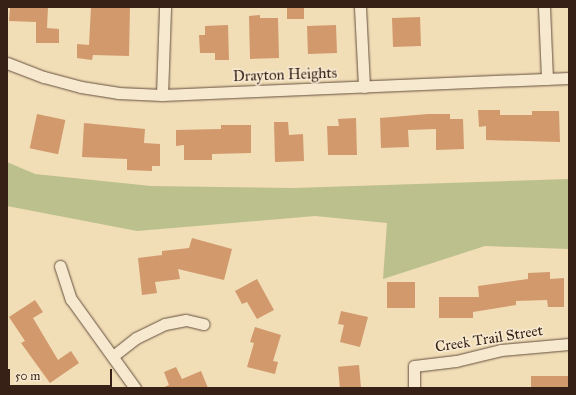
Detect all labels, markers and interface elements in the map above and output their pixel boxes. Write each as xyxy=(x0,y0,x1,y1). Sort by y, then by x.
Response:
street label: Drayton Heights xyxy=(233,64,337,86)
street label: Creek Trail Street xyxy=(434,322,544,356)
scale bar xyxy=(10,361,114,387)
text: 50 m xyxy=(15,369,40,383)

